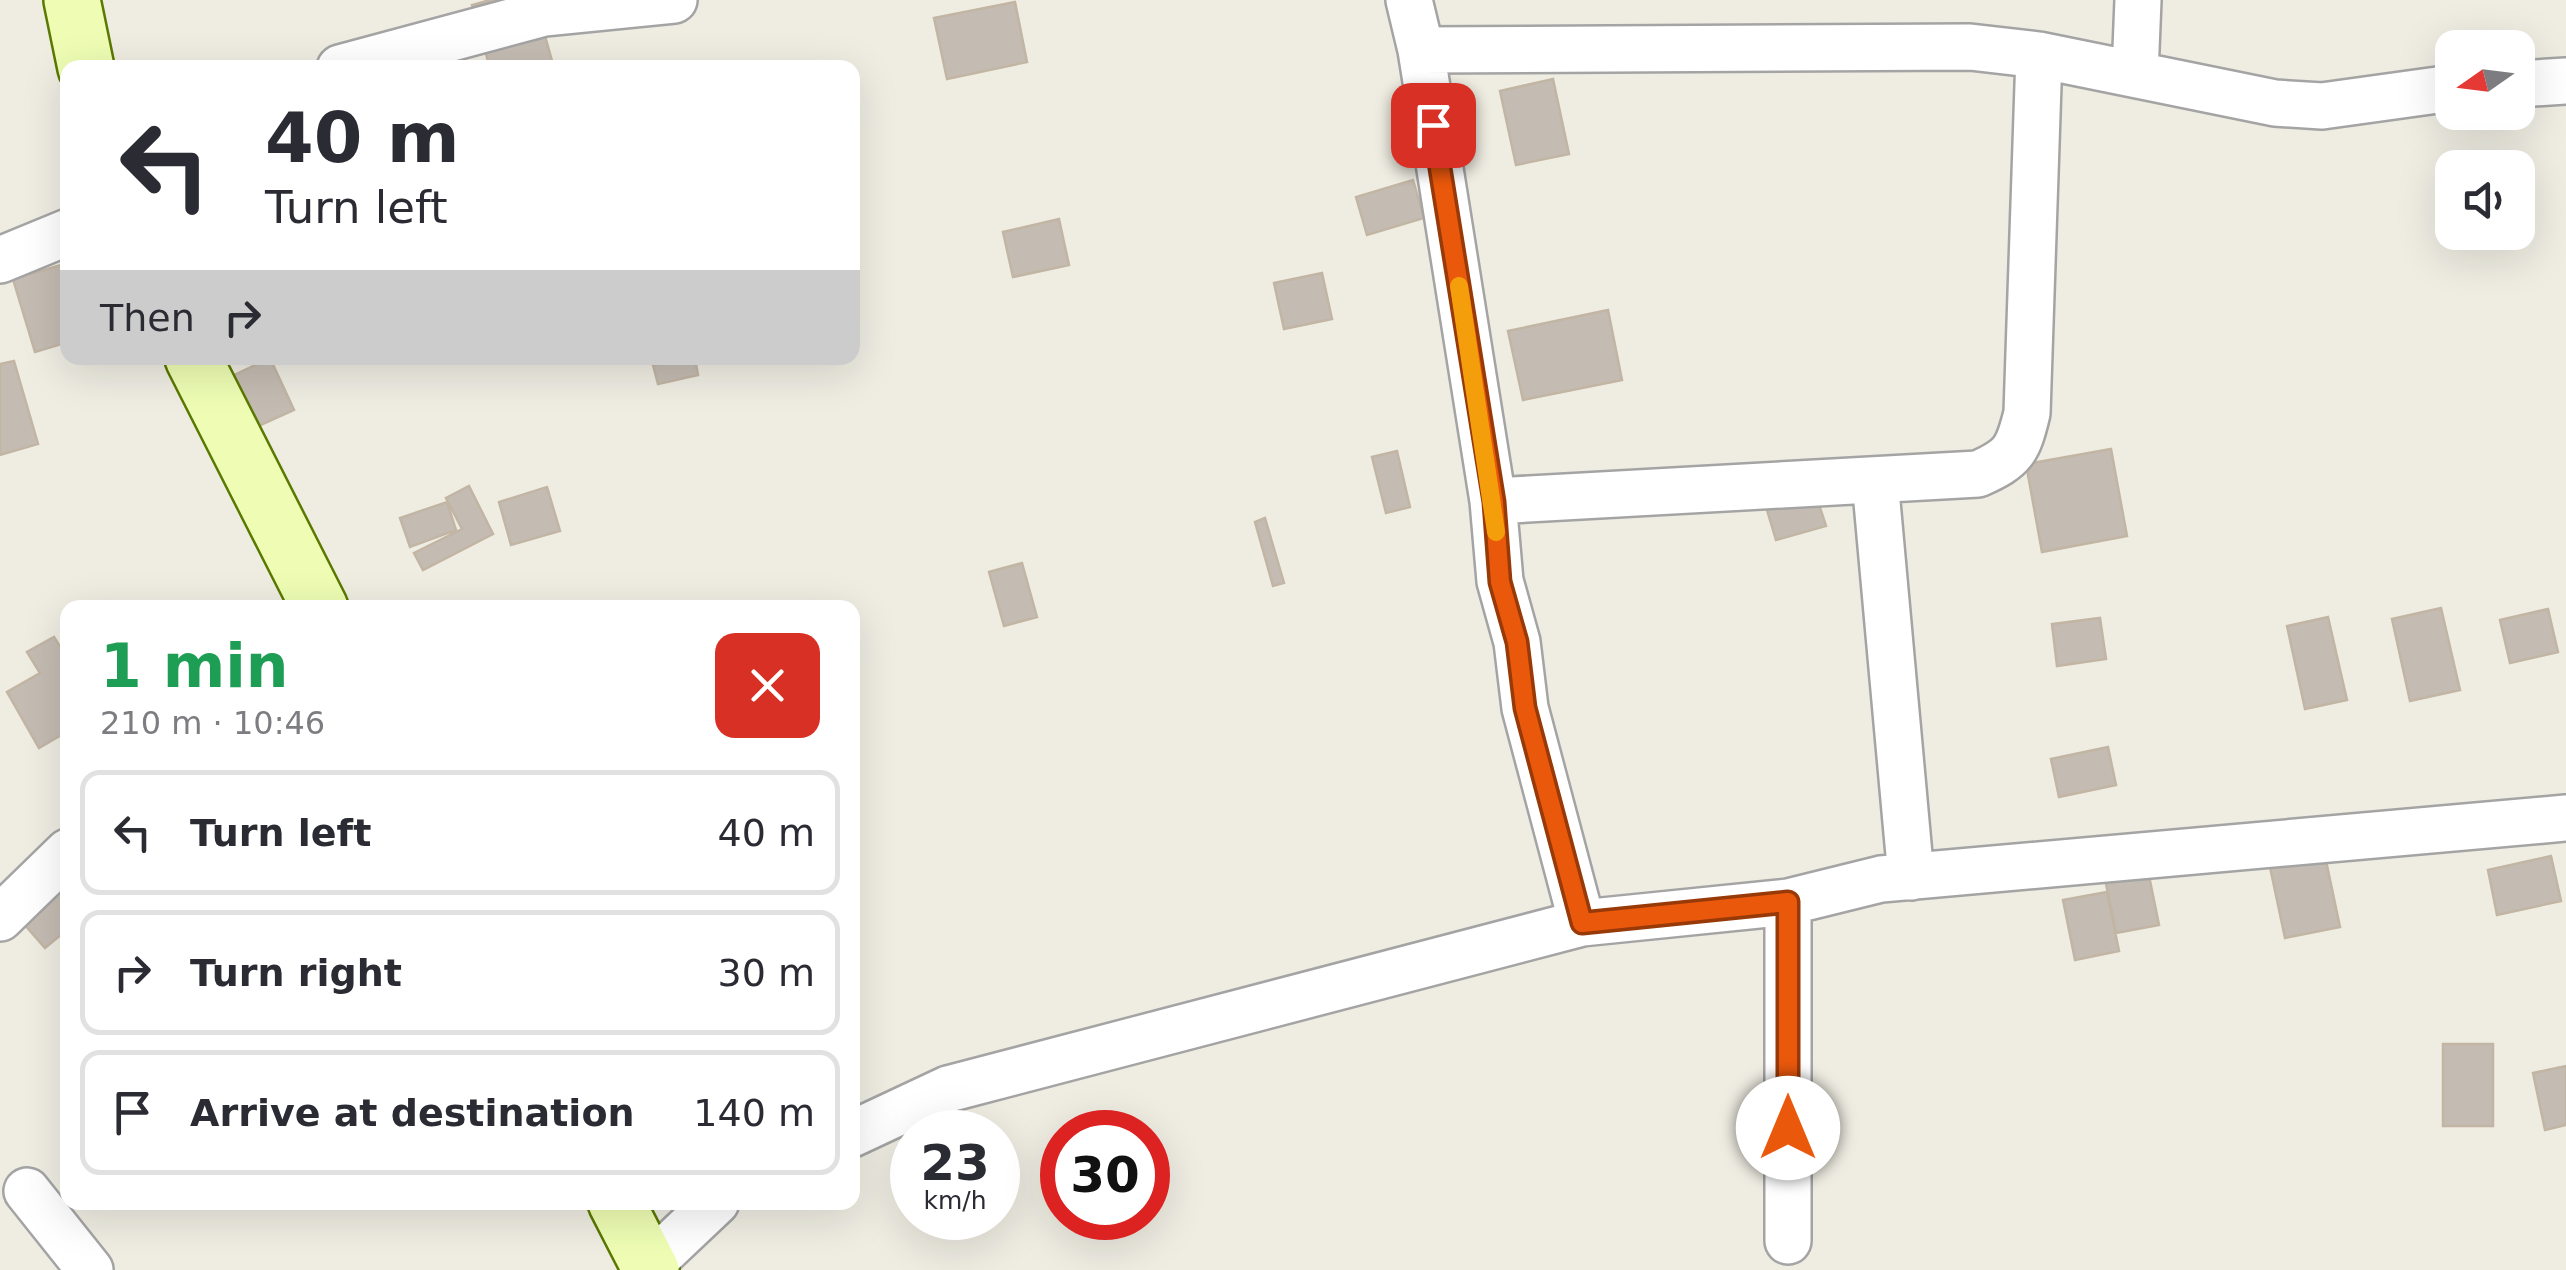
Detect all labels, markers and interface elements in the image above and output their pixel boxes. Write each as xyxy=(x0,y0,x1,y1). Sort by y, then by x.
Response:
north arrow xyxy=(2435,30,2535,130)
map controls xyxy=(2435,30,2535,250)
pin xyxy=(1391,83,1476,168)
text: 40 m xyxy=(265,97,460,179)
icon: arrive xyxy=(1406,98,1461,153)
icon: left xyxy=(100,100,230,230)
button: sound xyxy=(2435,150,2535,250)
text: Turn left xyxy=(265,181,448,234)
icon: right xyxy=(215,290,270,345)
text: Then xyxy=(100,296,195,340)
text: 1 min xyxy=(100,631,288,701)
button: close xyxy=(715,633,820,738)
text: 210 m · 10:46 xyxy=(100,704,325,742)
icon: left xyxy=(105,805,160,860)
text: Turn left xyxy=(190,811,371,855)
text: 40 m xyxy=(718,811,815,855)
icon: right xyxy=(105,945,160,1000)
text: Turn right xyxy=(190,951,402,995)
text: 30 m xyxy=(718,951,815,995)
position arrow xyxy=(1736,1076,1840,1180)
icon: arrive xyxy=(105,1085,160,1140)
text: Arrive at destination xyxy=(190,1091,635,1135)
text: 140 m xyxy=(693,1091,815,1135)
speed limit sign: 30 xyxy=(1040,1110,1170,1240)
text: 23 xyxy=(920,1134,990,1192)
text: km/h xyxy=(923,1186,987,1215)

